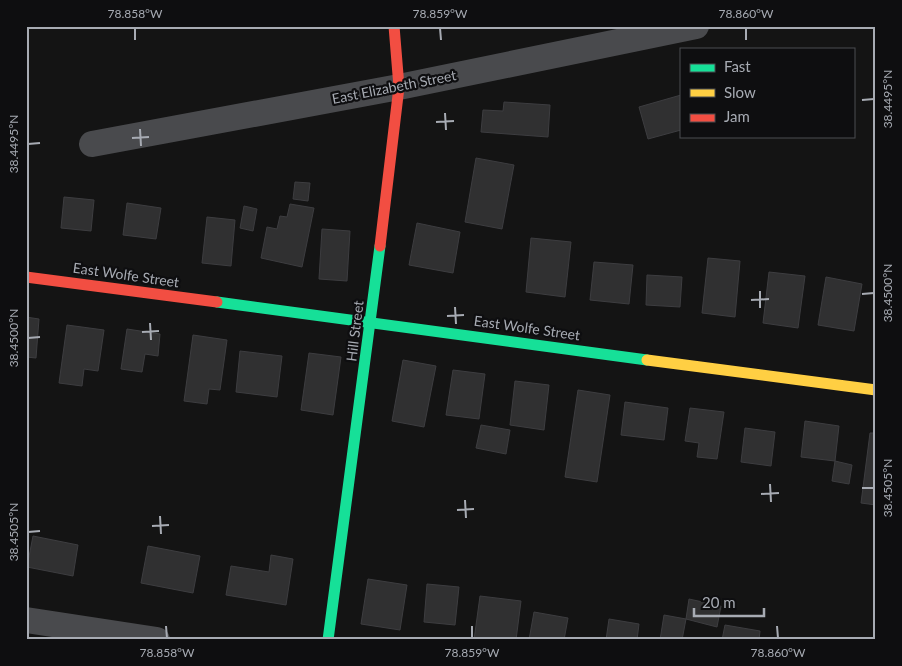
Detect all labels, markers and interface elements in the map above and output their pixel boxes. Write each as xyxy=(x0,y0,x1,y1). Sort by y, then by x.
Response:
text: 78.858°W xyxy=(107,6,163,21)
text: 78.859°W xyxy=(412,6,468,21)
text: 78.860°W xyxy=(718,6,774,21)
legend xyxy=(680,48,854,138)
text: Fast xyxy=(724,57,751,75)
street label: East Elizabeth Street xyxy=(330,66,457,107)
text: 38.4495°N xyxy=(880,70,895,128)
text: Slow xyxy=(724,83,756,101)
text: Jam xyxy=(724,107,750,125)
text: 38.4495°N xyxy=(6,115,21,173)
street label: East Wolfe Street xyxy=(72,259,180,290)
text: 38.4500°N xyxy=(880,264,895,322)
street label: Hill Street xyxy=(342,300,367,362)
text: 38.4500°N xyxy=(6,309,21,367)
street label: East Wolfe Street xyxy=(473,312,581,343)
text: 38.4505°N xyxy=(880,459,895,517)
text: 38.4505°N xyxy=(6,503,21,561)
scale bar xyxy=(694,586,764,618)
text: 20 m xyxy=(702,593,736,611)
text: 78.858°W xyxy=(139,645,195,660)
text: 78.859°W xyxy=(444,645,500,660)
text: 78.860°W xyxy=(750,645,806,660)

